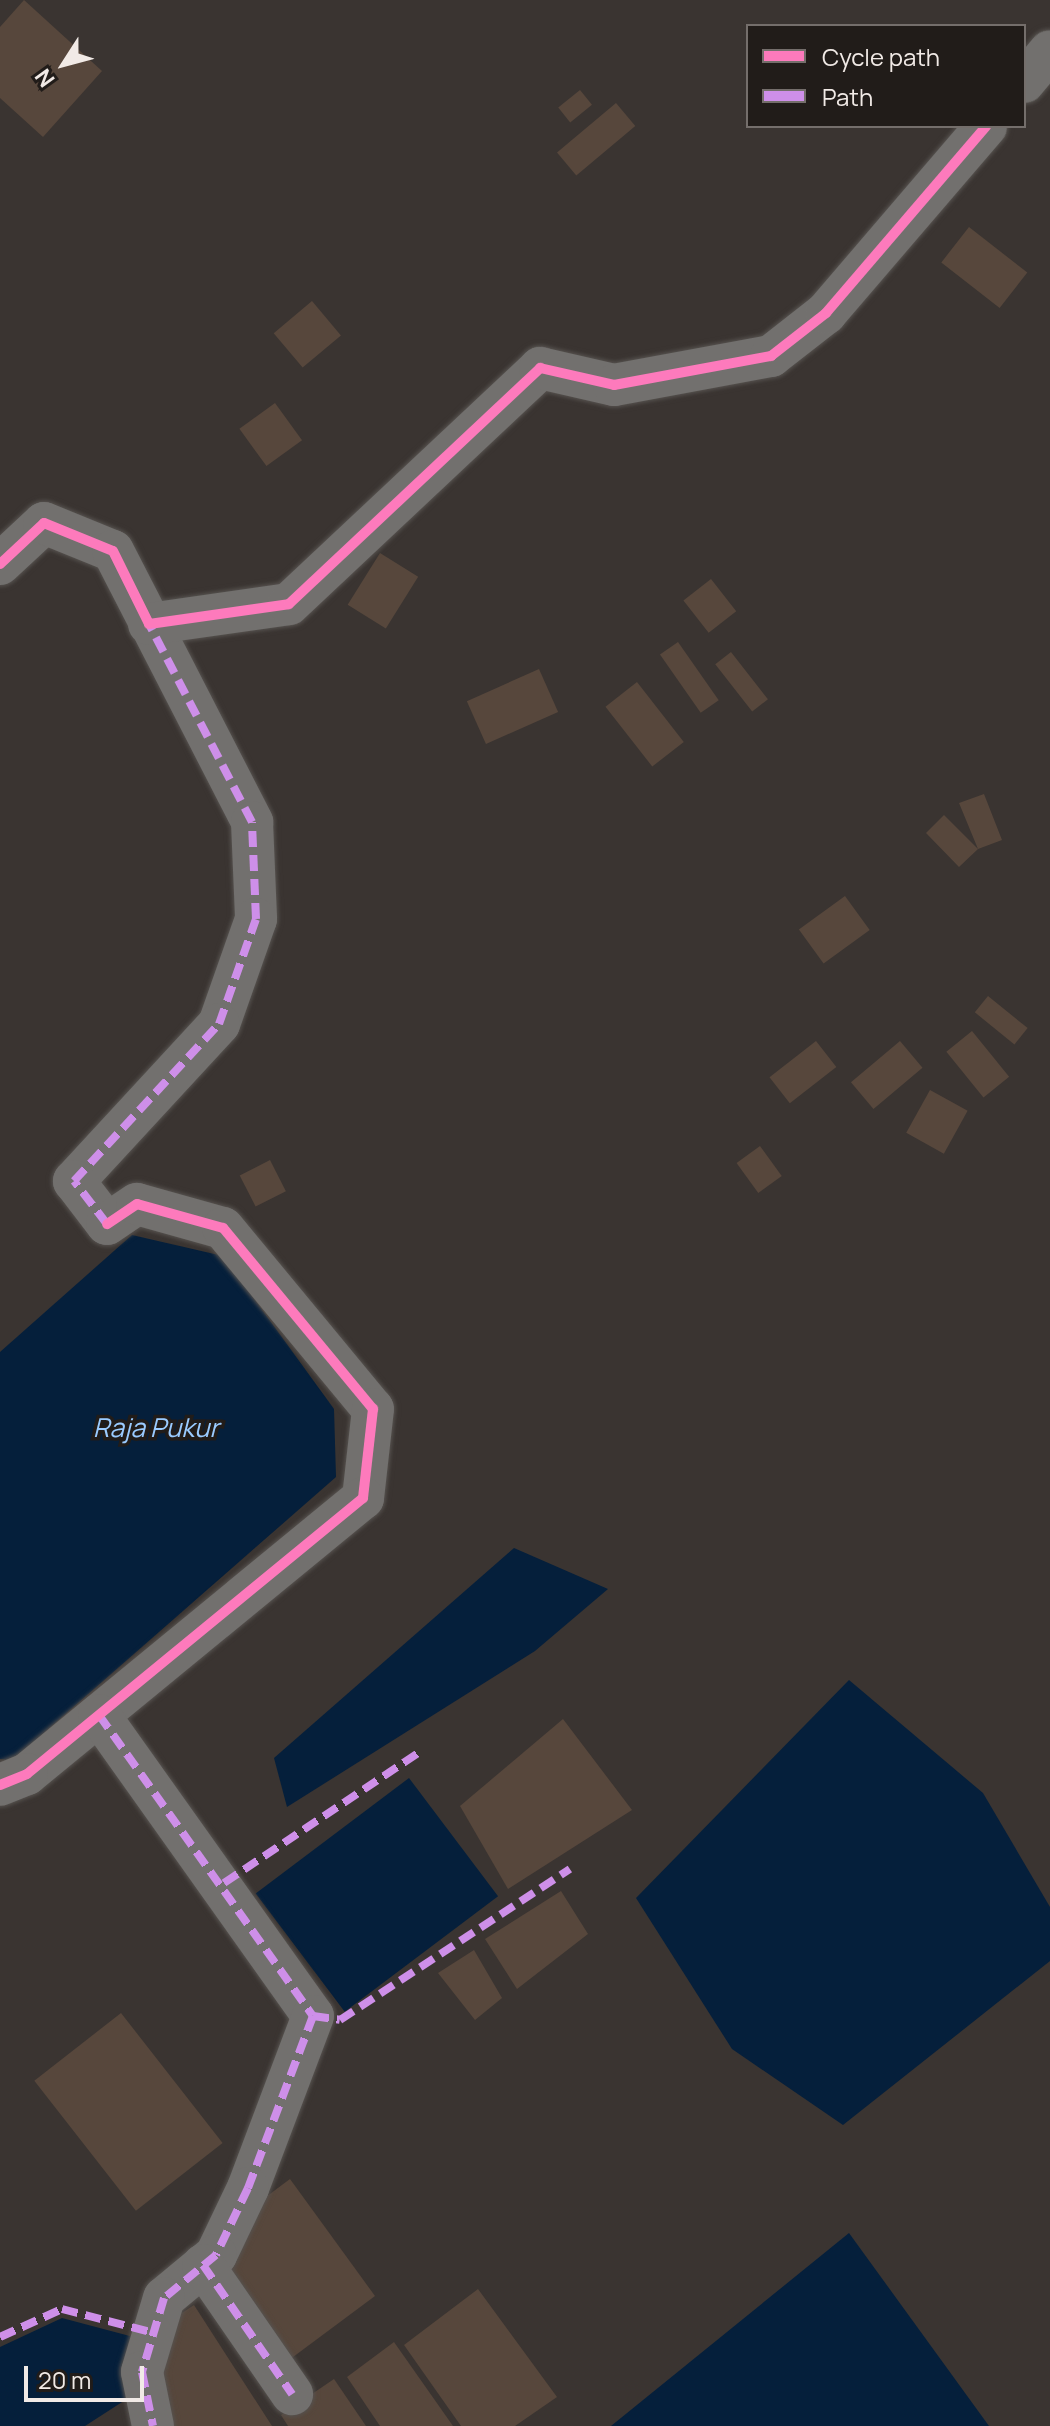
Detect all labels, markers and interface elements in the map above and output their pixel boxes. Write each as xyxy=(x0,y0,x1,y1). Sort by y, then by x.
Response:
north arrow xyxy=(24,24,104,104)
legend xyxy=(746,24,1026,128)
text: Cycle path xyxy=(822,40,940,73)
text: N xyxy=(28,63,61,93)
text: Path xyxy=(822,80,873,113)
water label: Raja Pukur xyxy=(93,1412,219,1444)
scale bar xyxy=(28,2350,148,2400)
text: 20 m xyxy=(38,2363,91,2396)

